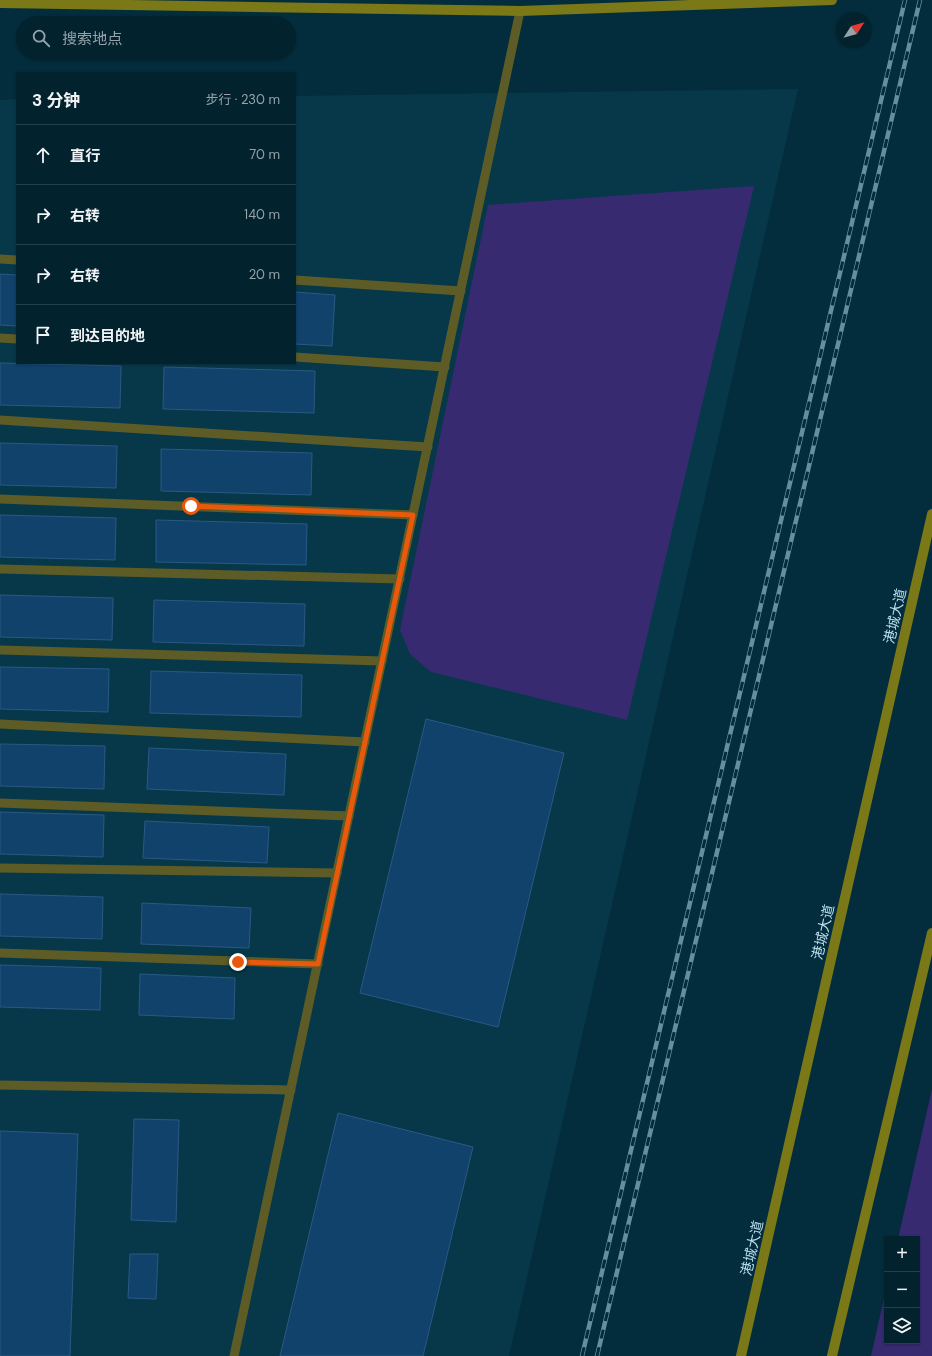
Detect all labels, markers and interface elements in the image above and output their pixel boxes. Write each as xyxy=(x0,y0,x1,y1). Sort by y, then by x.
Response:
north arrow xyxy=(836,12,872,48)
search box xyxy=(16,16,296,60)
icon: search xyxy=(30,27,52,49)
text: 搜索地点 xyxy=(62,29,122,49)
text: 3 分钟 xyxy=(32,89,80,111)
text: 步行 · 230 m xyxy=(205,91,280,108)
icon: ahead xyxy=(32,144,54,166)
text: 直行 xyxy=(70,146,100,166)
text: 70 m xyxy=(249,146,280,163)
icon: right xyxy=(32,204,54,226)
text: 右转 xyxy=(70,206,100,226)
text: 140 m xyxy=(244,206,280,223)
icon: right xyxy=(32,264,54,286)
text: 右转 xyxy=(70,266,100,286)
text: 20 m xyxy=(249,266,280,283)
icon: arrive xyxy=(32,324,54,346)
text: 到达目的地 xyxy=(70,326,145,346)
route start xyxy=(182,497,200,515)
street label: 港城大道 xyxy=(880,587,910,645)
street label: 港城大道 xyxy=(808,903,838,961)
route end xyxy=(229,953,247,971)
street label: 港城大道 xyxy=(737,1219,767,1277)
map controls xyxy=(884,1236,920,1344)
button: + xyxy=(884,1236,920,1272)
button: − xyxy=(884,1272,920,1308)
button: layers xyxy=(884,1308,920,1344)

